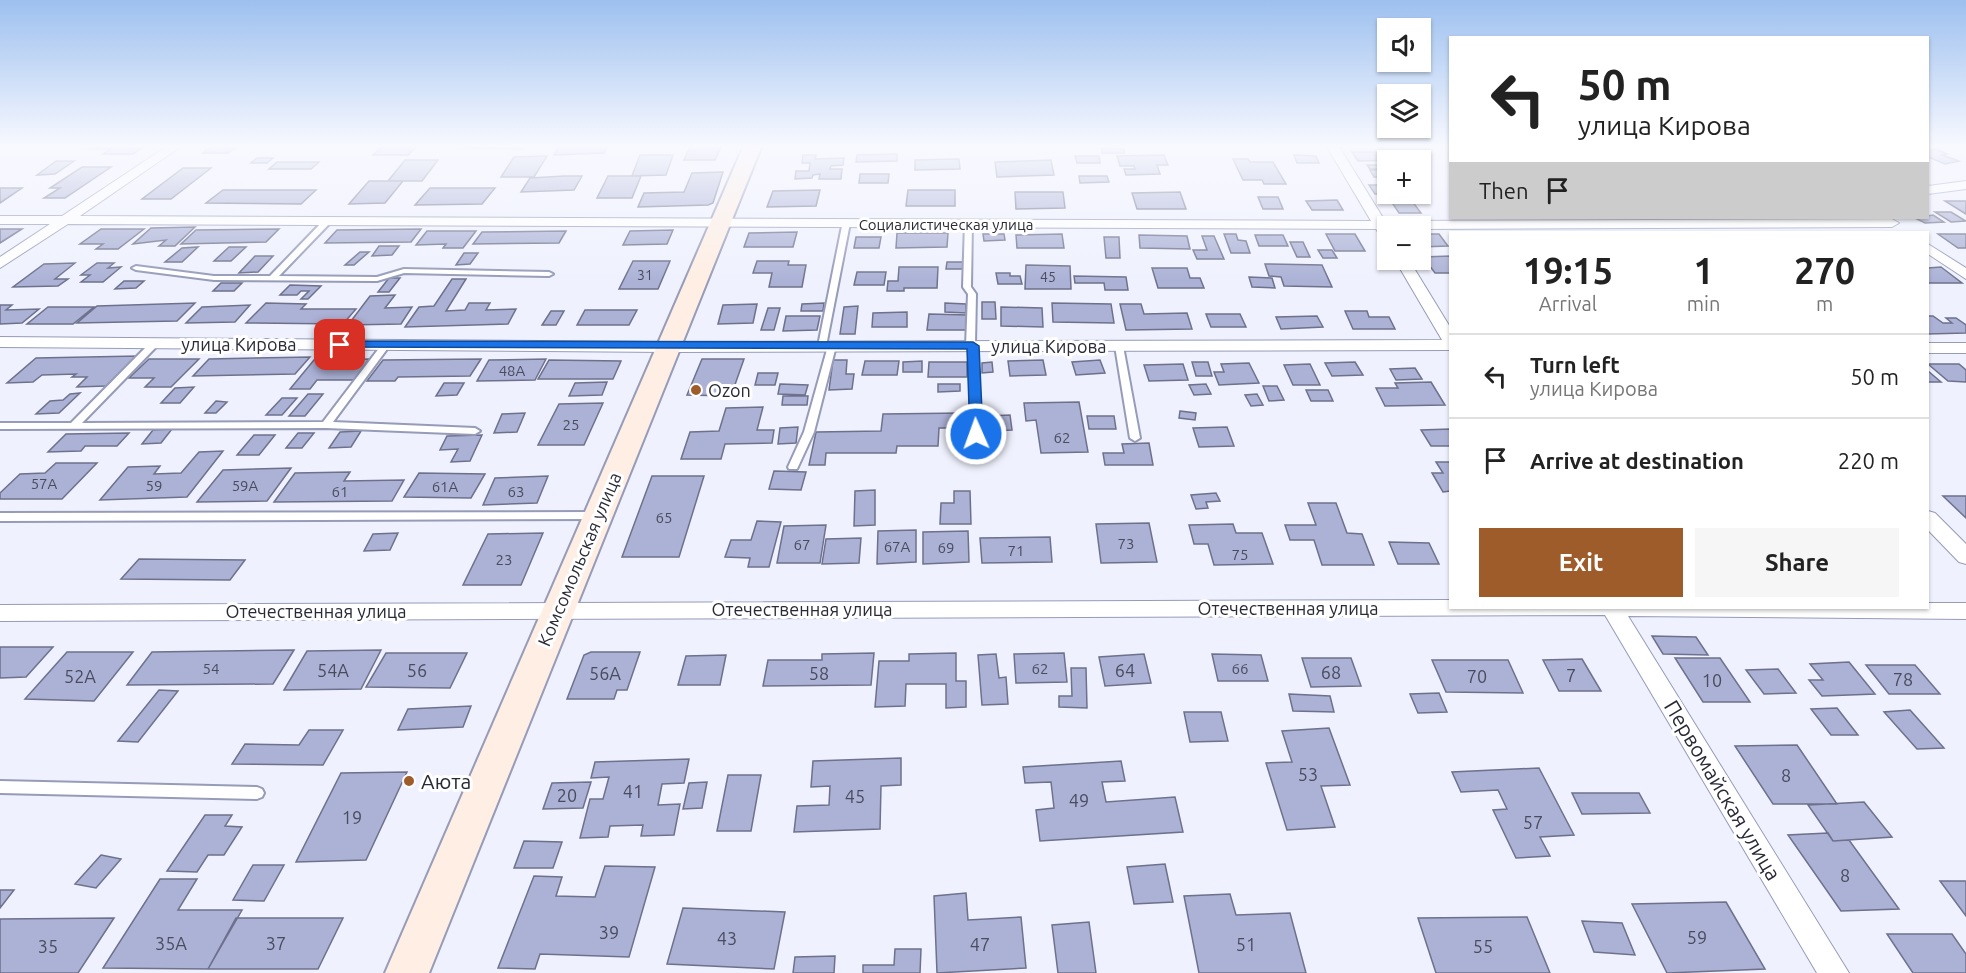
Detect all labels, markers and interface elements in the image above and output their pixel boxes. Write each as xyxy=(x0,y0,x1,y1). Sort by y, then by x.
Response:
map controls xyxy=(1377,18,1431,270)
button: sound xyxy=(1377,18,1431,72)
icon: left xyxy=(1479,60,1557,138)
text: 50 m xyxy=(1578,61,1672,108)
button: layers xyxy=(1377,84,1431,138)
text: улица Кирова xyxy=(1578,110,1751,140)
button: + xyxy=(1377,150,1431,204)
icon: arrive xyxy=(1541,174,1574,207)
text: Then xyxy=(1479,178,1529,203)
street label: Социалистическая улица xyxy=(859,216,1033,233)
button: − xyxy=(1377,216,1431,270)
text: 19:15 xyxy=(1523,250,1613,291)
text: 1 xyxy=(1693,250,1714,291)
text: 270 xyxy=(1794,250,1855,291)
house number: 31 xyxy=(637,267,653,283)
house number: 45 xyxy=(1040,269,1056,285)
text: Arrival xyxy=(1539,292,1597,315)
text: min xyxy=(1687,292,1720,315)
text: m xyxy=(1816,292,1833,315)
pin xyxy=(314,319,365,370)
icon: arrive xyxy=(323,328,356,361)
street label: улица Кирова xyxy=(181,334,297,354)
street label: улица Кирова xyxy=(991,336,1107,356)
text: Turn left xyxy=(1530,352,1620,377)
icon: left xyxy=(1479,360,1512,393)
house number: 48А xyxy=(499,362,526,379)
text: 50 m xyxy=(1850,364,1899,389)
text: улица Кирова xyxy=(1530,377,1658,400)
place label: Ozon xyxy=(708,380,751,400)
marker: Ozon xyxy=(689,383,703,397)
position arrow xyxy=(944,402,1008,466)
house number: 25 xyxy=(563,416,579,433)
house number: 62 xyxy=(1054,429,1070,446)
icon: arrive xyxy=(1479,444,1512,477)
text: Arrive at destination xyxy=(1530,448,1744,473)
text: 220 m xyxy=(1838,448,1899,473)
street label: Комсомольская улица xyxy=(533,469,625,649)
house number: 57А xyxy=(31,475,58,492)
house number: 59 xyxy=(146,477,162,494)
house number: 59А xyxy=(232,477,259,494)
house number: 61А xyxy=(432,478,459,495)
house number: 61 xyxy=(332,483,348,500)
house number: 63 xyxy=(508,483,524,500)
house number: 65 xyxy=(656,509,672,526)
button: Exit xyxy=(1479,528,1683,597)
button: Share xyxy=(1695,528,1899,597)
house number: 73 xyxy=(1118,535,1134,552)
house number: 67 xyxy=(794,536,810,553)
house number: 67А xyxy=(884,538,911,555)
house number: 69 xyxy=(938,539,954,556)
house number: 71 xyxy=(1008,542,1024,559)
house number: 75 xyxy=(1232,546,1248,563)
house number: 23 xyxy=(496,551,512,568)
street label: Отечественная улица xyxy=(1197,598,1379,618)
street label: Отечественная улица xyxy=(711,599,893,619)
street label: Отечественная улица xyxy=(225,601,407,621)
house number: 54 xyxy=(203,660,219,677)
house number: 54А xyxy=(317,660,349,680)
house number: 56 xyxy=(407,660,427,680)
house number: 62 xyxy=(1032,660,1048,677)
house number: 64 xyxy=(1115,660,1135,680)
house number: 66 xyxy=(1232,660,1248,677)
house number: 68 xyxy=(1321,662,1341,682)
house number: 56А xyxy=(589,663,621,683)
house number: 58 xyxy=(809,663,829,683)
house number: 7 xyxy=(1566,665,1576,685)
house number: 52А xyxy=(64,666,96,686)
house number: 70 xyxy=(1467,666,1487,686)
house number: 78 xyxy=(1893,669,1913,689)
house number: 10 xyxy=(1702,670,1722,690)
street label: Первомайская улица xyxy=(1660,696,1786,884)
house number: 53 xyxy=(1298,764,1318,784)
house number: 8 xyxy=(1781,765,1791,785)
place label: Аюта xyxy=(421,769,471,793)
marker: Аюта xyxy=(402,774,416,788)
house number: 41 xyxy=(623,781,643,801)
house number: 20 xyxy=(557,785,577,805)
house number: 45 xyxy=(845,786,865,806)
house number: 49 xyxy=(1069,790,1089,810)
house number: 19 xyxy=(342,807,362,827)
house number: 57 xyxy=(1523,812,1543,832)
house number: 8 xyxy=(1840,865,1850,885)
house number: 39 xyxy=(599,922,619,942)
house number: 59 xyxy=(1687,927,1707,947)
house number: 43 xyxy=(717,928,737,948)
house number: 35А xyxy=(155,933,187,953)
house number: 37 xyxy=(266,933,286,953)
house number: 47 xyxy=(970,934,990,954)
house number: 51 xyxy=(1236,934,1256,954)
house number: 35 xyxy=(38,936,58,956)
house number: 55 xyxy=(1473,936,1493,956)

